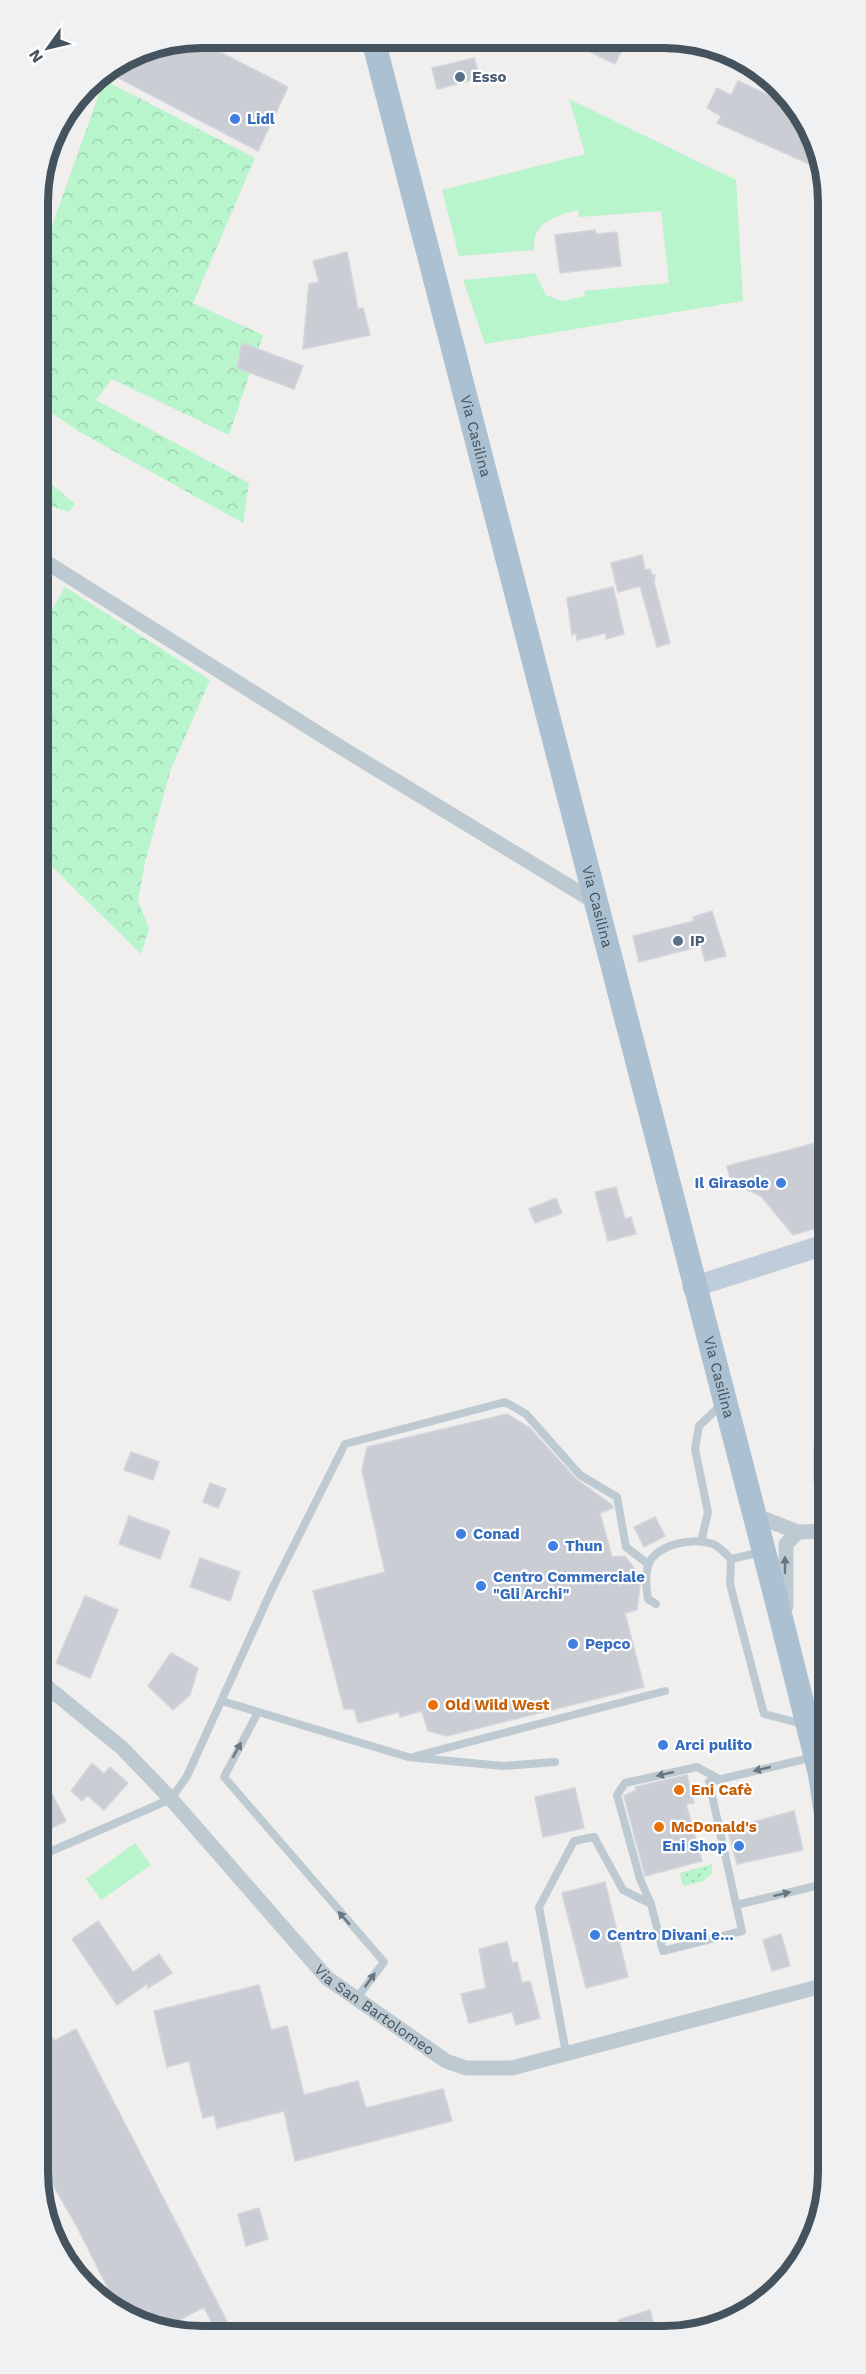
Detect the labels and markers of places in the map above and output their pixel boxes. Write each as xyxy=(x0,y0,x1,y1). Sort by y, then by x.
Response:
place label: Esso xyxy=(472,68,506,86)
marker: Esso xyxy=(453,70,467,84)
place label: Lidl xyxy=(247,110,275,128)
marker: Lidl xyxy=(228,112,242,126)
place label: IP xyxy=(690,932,705,950)
marker: IP xyxy=(671,934,685,948)
place label: Il Girasole xyxy=(694,1174,769,1192)
marker: Il Girasole xyxy=(774,1176,788,1190)
place label: Conad xyxy=(473,1525,520,1543)
marker: Conad xyxy=(454,1527,468,1541)
place label: Thun xyxy=(565,1537,603,1555)
marker: Thun xyxy=(546,1539,560,1553)
place label: Centro Commerciale "Gli Archi" xyxy=(493,1568,645,1603)
marker: Centro Commerciale "Gli Archi" xyxy=(474,1579,488,1593)
place label: Pepco xyxy=(585,1635,630,1653)
marker: Pepco xyxy=(566,1637,580,1651)
place label: Old Wild West xyxy=(445,1696,550,1714)
marker: Old Wild West xyxy=(426,1698,440,1712)
place label: Arci pulito xyxy=(675,1736,752,1754)
marker: Arci pulito xyxy=(656,1738,670,1752)
place label: Eni Cafè xyxy=(691,1781,752,1799)
marker: Eni Cafè xyxy=(672,1783,686,1797)
place label: McDonald's xyxy=(671,1818,757,1836)
marker: McDonald's xyxy=(652,1820,666,1834)
place label: Eni Shop xyxy=(662,1837,727,1855)
marker: Eni Shop xyxy=(732,1839,746,1853)
place label: Centro Divani e… xyxy=(607,1926,734,1944)
marker: Centro Divani e… xyxy=(588,1928,602,1942)

